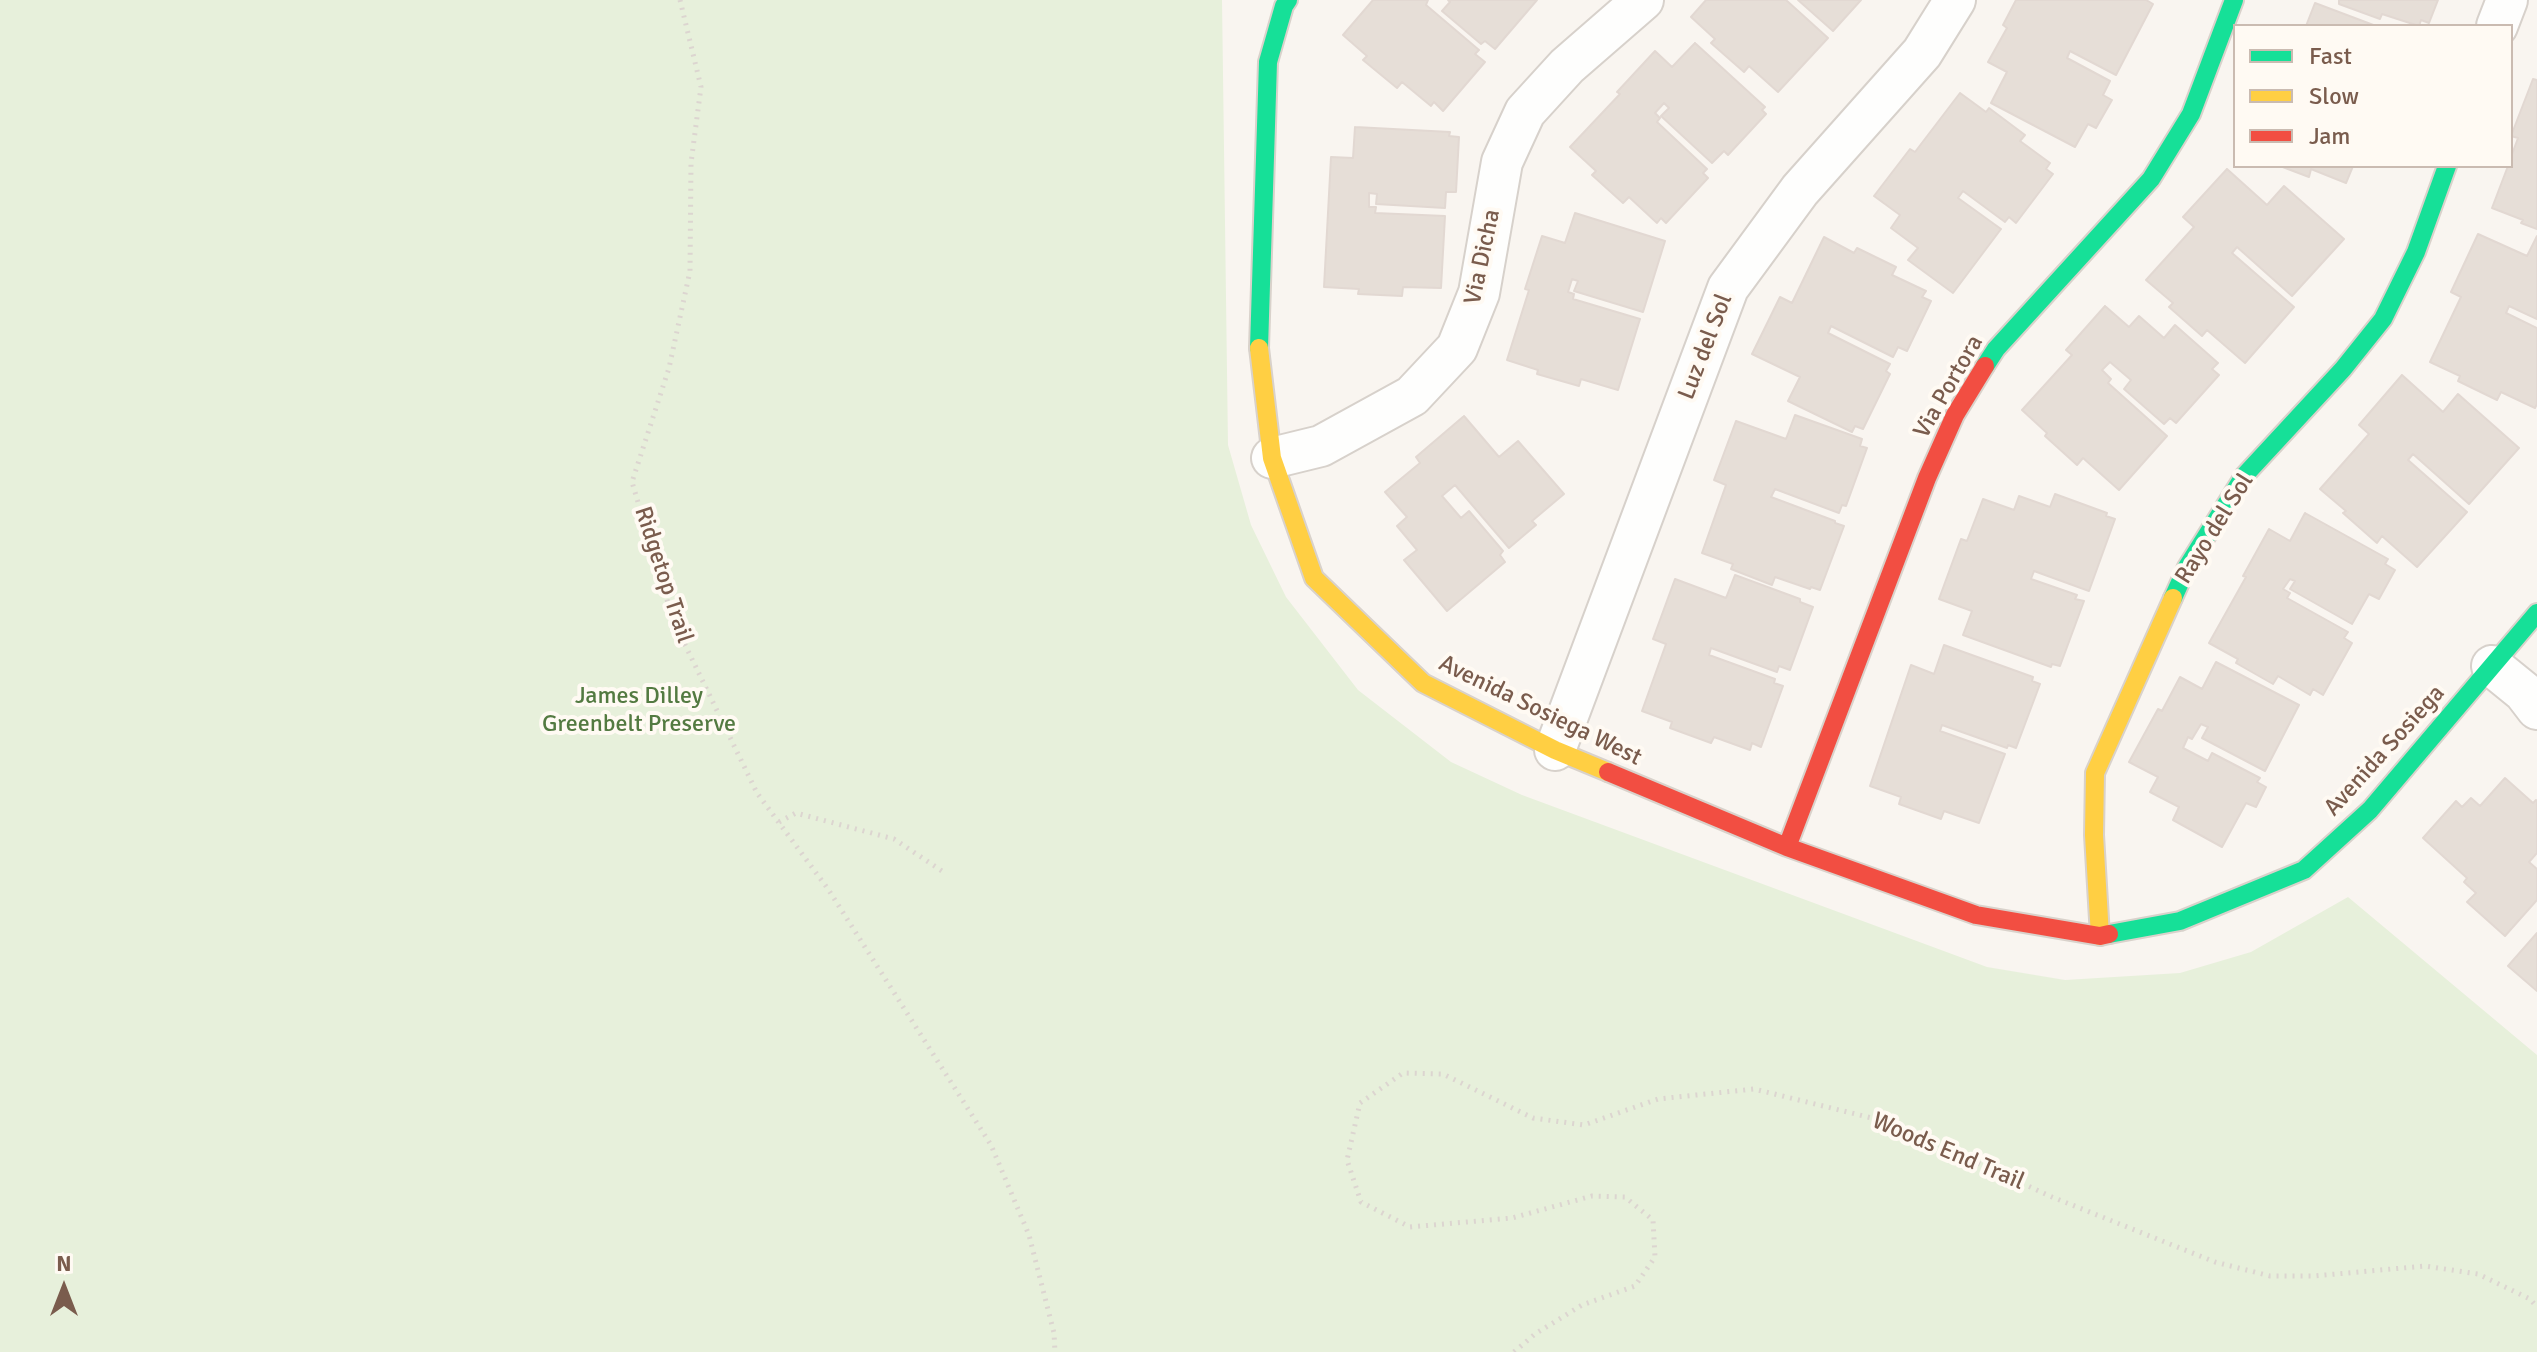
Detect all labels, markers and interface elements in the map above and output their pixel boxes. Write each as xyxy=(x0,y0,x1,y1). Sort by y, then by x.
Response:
legend xyxy=(2233,24,2513,168)
text: Fast xyxy=(2309,41,2352,71)
text: Slow xyxy=(2309,81,2359,111)
text: Jam xyxy=(2309,121,2350,151)
street label: Via Dicha xyxy=(1459,207,1507,307)
street label: Luz del Sol xyxy=(1673,290,1739,404)
street label: Via Portora xyxy=(1908,330,1990,444)
street label: Rayo del Sol xyxy=(2170,468,2260,590)
street label: Ridgetop Trail xyxy=(627,503,699,647)
street label: Avenida Sosiega West xyxy=(1434,649,1646,773)
street label: Avenida Sosiega xyxy=(2319,680,2451,822)
park label: James Dilley Greenbelt Preserve xyxy=(542,683,736,739)
street label: Woods End Trail xyxy=(1868,1107,2028,1197)
north arrow xyxy=(24,1248,104,1328)
text: N xyxy=(56,1250,72,1277)

